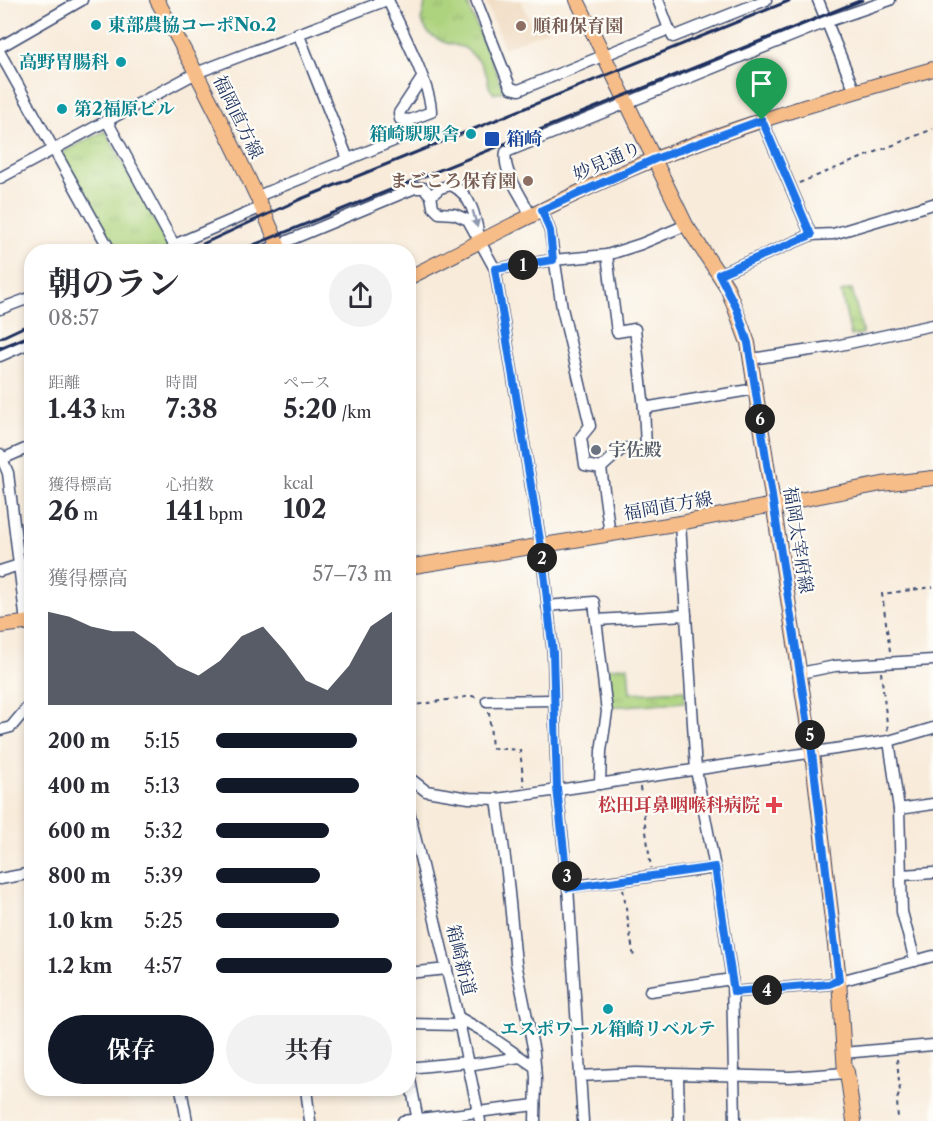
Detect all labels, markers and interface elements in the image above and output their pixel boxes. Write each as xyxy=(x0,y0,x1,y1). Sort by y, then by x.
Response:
place label: 東部農協コーポNo.2 xyxy=(108,14,276,36)
place label: 順和保育園 xyxy=(533,15,623,37)
marker: 東部農協コーポNo.2 xyxy=(89,18,103,32)
marker: 順和保育園 xyxy=(514,19,528,33)
place label: 高野胃腸科 xyxy=(19,51,109,73)
marker: 高野胃腸科 xyxy=(114,55,128,69)
pin xyxy=(736,58,787,120)
icon: arrive xyxy=(745,67,778,100)
street label: 福岡直方線 xyxy=(208,72,268,162)
place label: 第2福原ビル xyxy=(74,98,175,120)
marker: 第2福原ビル xyxy=(55,102,69,116)
place label: 箱崎駅駅舎 xyxy=(369,123,459,145)
marker: 箱崎駅駅舎 xyxy=(464,127,478,141)
place label: 箱崎 xyxy=(506,128,542,150)
marker: 箱崎 xyxy=(483,130,501,148)
street label: 妙見通り xyxy=(570,136,644,186)
place label: まごころ保育園 xyxy=(390,170,516,192)
marker: まごころ保育園 xyxy=(521,174,535,188)
one-way arrow xyxy=(471,210,480,228)
pin: 1 xyxy=(508,250,538,280)
text: 1 xyxy=(519,255,527,275)
text: 朝のラン xyxy=(48,263,180,304)
button: share xyxy=(329,264,392,327)
text: 08:57 xyxy=(48,306,99,330)
text: 距離 xyxy=(48,372,80,392)
text: 時間 xyxy=(166,372,198,392)
text: ペース xyxy=(283,372,331,392)
text: 1.43 xyxy=(48,393,97,425)
text: 7:38 xyxy=(166,393,218,425)
text: 5:20 xyxy=(283,393,337,425)
text: km xyxy=(97,402,125,422)
text: /km xyxy=(337,402,372,422)
pin: 6 xyxy=(745,404,775,434)
text: 6 xyxy=(755,409,765,429)
place label: 宇佐殿 xyxy=(608,439,662,461)
marker: 宇佐殿 xyxy=(589,443,603,457)
text: kcal xyxy=(283,473,314,493)
text: 獲得標高 xyxy=(48,474,112,494)
text: 心拍数 xyxy=(166,474,214,494)
street label: 福岡太宰府線 xyxy=(779,485,817,595)
street label: 福岡直方線 xyxy=(622,487,714,525)
text: 102 xyxy=(283,493,327,525)
text: 26 xyxy=(48,495,79,527)
text: 141 xyxy=(166,495,204,527)
text: m xyxy=(79,504,98,524)
text: bpm xyxy=(204,504,243,524)
pin: 2 xyxy=(527,543,557,573)
text: 2 xyxy=(537,548,547,568)
text: 57–73 m xyxy=(313,562,392,586)
text: 獲得標高 xyxy=(48,566,128,590)
pin: 5 xyxy=(795,720,825,750)
text: 5 xyxy=(806,725,814,745)
text: 200 m xyxy=(48,729,110,753)
text: 5:15 xyxy=(144,729,180,753)
text: 400 m xyxy=(48,774,110,798)
text: 5:13 xyxy=(144,774,180,798)
place label: 松田耳鼻咽喉科病院 xyxy=(598,794,760,816)
marker: 松田耳鼻咽喉科病院 xyxy=(765,796,783,814)
text: 600 m xyxy=(48,819,110,843)
text: 5:32 xyxy=(144,819,183,843)
pin: 3 xyxy=(552,861,582,891)
text: 800 m xyxy=(48,864,111,888)
text: 5:39 xyxy=(144,864,183,888)
text: 3 xyxy=(562,866,572,886)
text: 1.0 km xyxy=(48,909,113,933)
text: 5:25 xyxy=(144,909,183,933)
street label: 箱崎新道 xyxy=(442,922,480,998)
text: 1.2 km xyxy=(48,954,112,978)
text: 4:57 xyxy=(144,954,182,978)
pin: 4 xyxy=(752,975,782,1005)
text: 4 xyxy=(762,980,772,1000)
marker: エスポワール箱崎リベルテ xyxy=(601,1002,615,1016)
button: 保存 xyxy=(48,1015,214,1084)
button: 共有 xyxy=(226,1015,392,1084)
place label: エスポワール箱崎リベルテ xyxy=(500,1018,716,1040)

